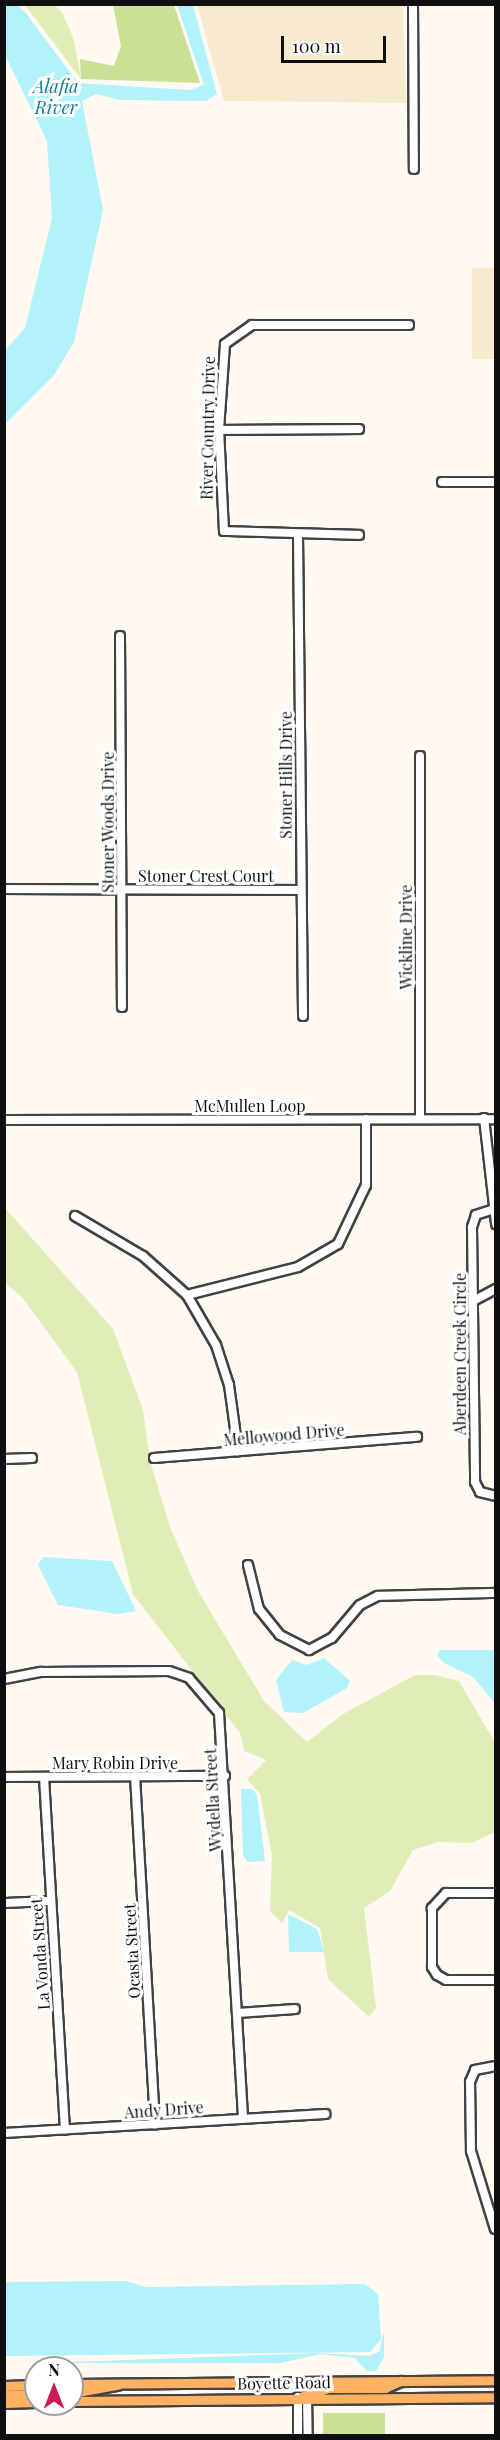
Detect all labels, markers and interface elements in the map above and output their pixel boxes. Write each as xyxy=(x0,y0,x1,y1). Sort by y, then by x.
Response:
scale bar xyxy=(284,24,389,62)
text: 100 m xyxy=(292,34,341,58)
water label: Alafia River xyxy=(33,76,79,118)
street label: River Country Drive xyxy=(197,356,219,500)
street label: Stoner Hills Drive xyxy=(276,711,296,839)
street label: Stoner Woods Drive xyxy=(98,751,118,893)
street label: Stoner Crest Court xyxy=(138,866,274,886)
street label: Wickline Drive xyxy=(396,885,416,989)
street label: McMullen Loop xyxy=(194,1096,306,1116)
street label: Aberdeen Creek Circle xyxy=(450,1273,470,1435)
street label: Mellowood Drive xyxy=(223,1420,345,1450)
street label: Wydella Street xyxy=(201,1748,225,1852)
street label: Mary Robin Drive xyxy=(52,1753,178,1773)
street label: La Vonda Street xyxy=(26,1897,54,2011)
street label: Ocasta Street xyxy=(120,1903,144,1999)
street label: Andy Drive xyxy=(123,2098,205,2122)
north arrow xyxy=(24,2356,84,2416)
text: N xyxy=(48,2359,60,2380)
street label: Boyette Road xyxy=(237,2373,331,2393)

